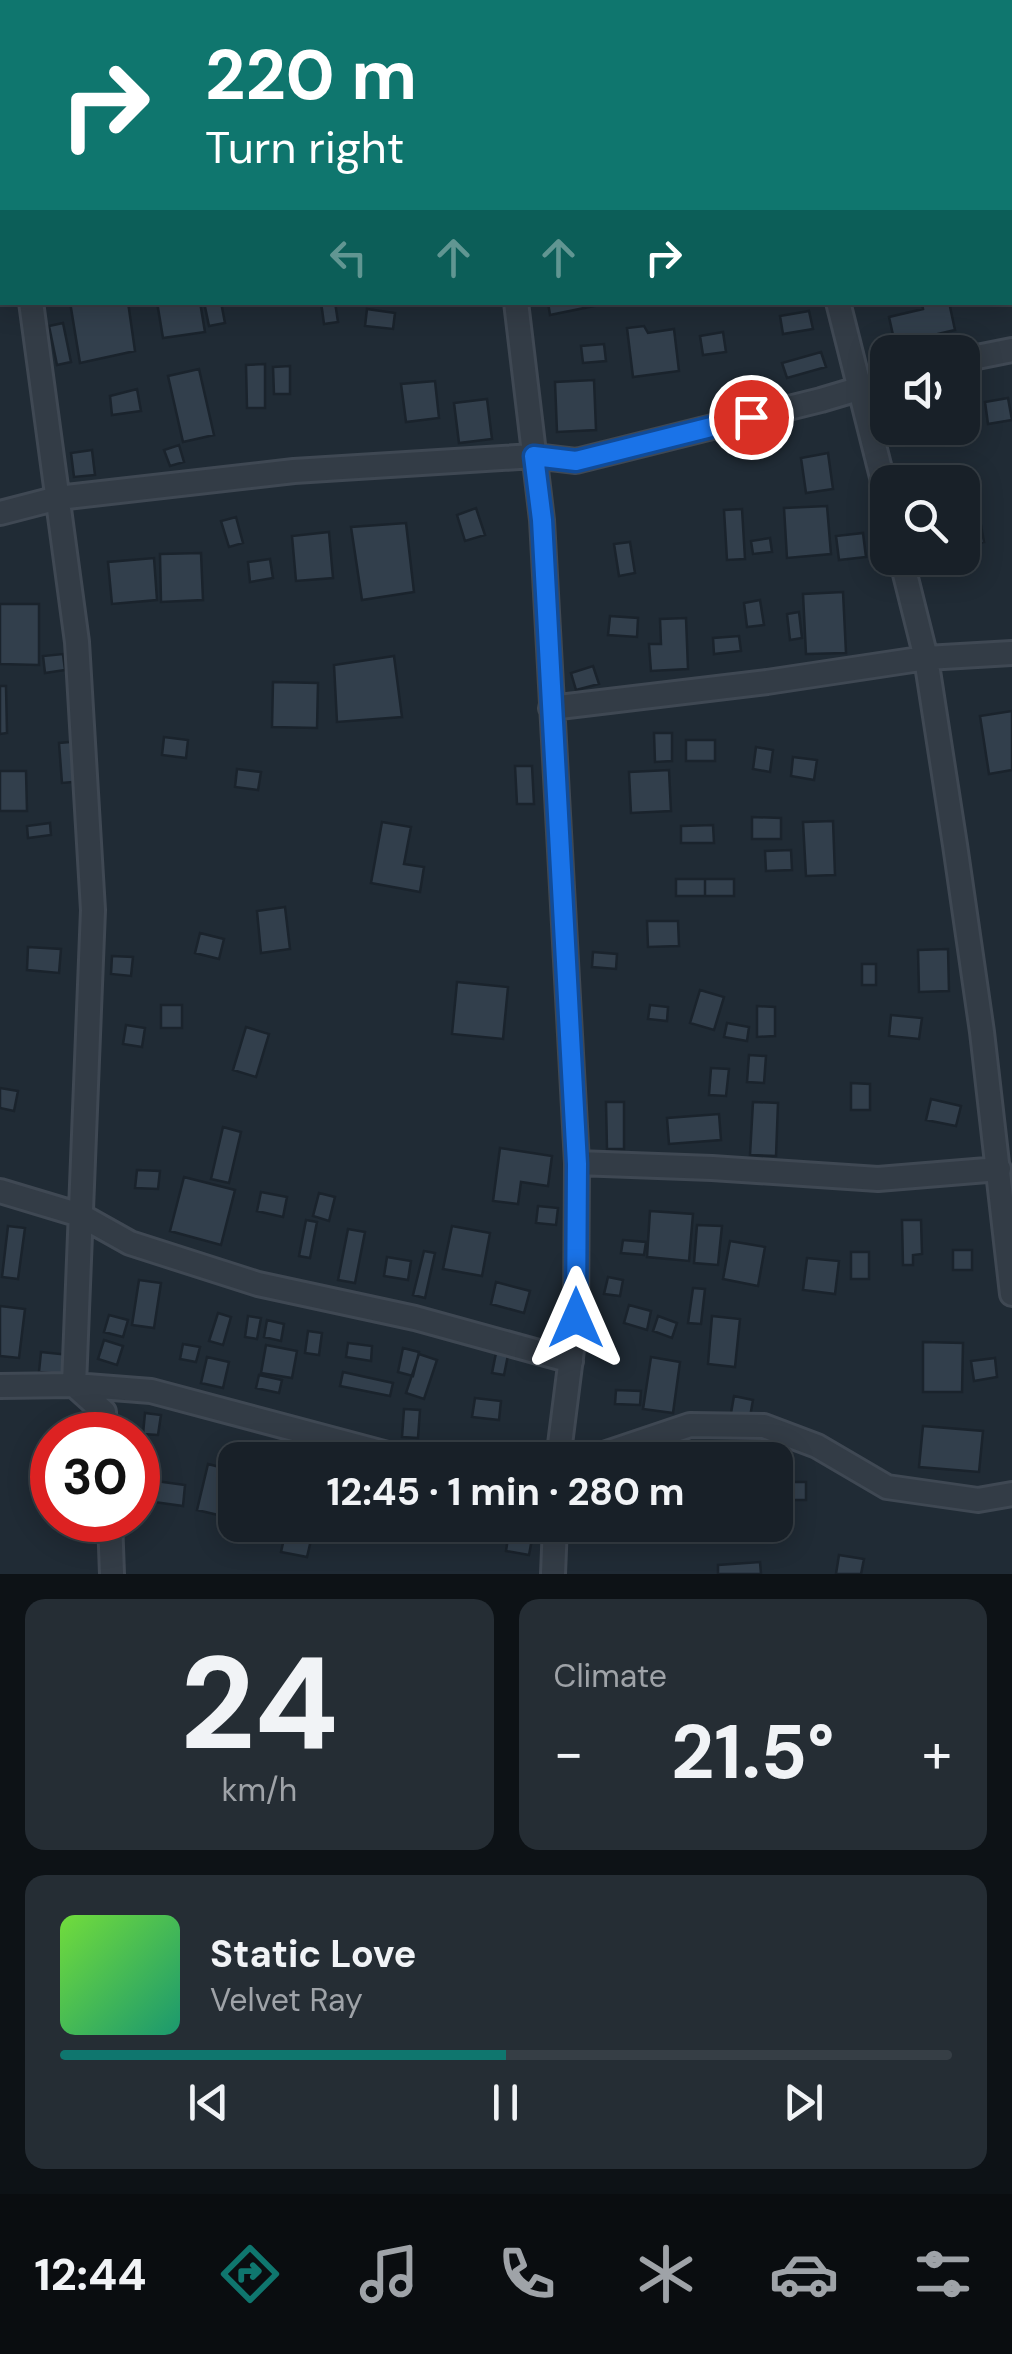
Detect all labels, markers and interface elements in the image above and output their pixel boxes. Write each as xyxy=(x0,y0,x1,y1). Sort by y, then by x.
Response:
text: 220 m xyxy=(205,30,417,121)
icon: right xyxy=(40,40,170,170)
text: Turn right xyxy=(205,118,404,177)
icon: left xyxy=(321,230,376,285)
icon: ahead xyxy=(426,230,481,285)
icon: ahead xyxy=(531,230,586,285)
icon: right xyxy=(636,230,691,285)
map controls xyxy=(870,335,980,575)
button: sound xyxy=(870,335,980,445)
pin xyxy=(709,375,794,460)
icon: arrive xyxy=(724,390,779,445)
button: search xyxy=(870,465,980,575)
position arrow xyxy=(524,1266,628,1370)
speed limit sign: 30 xyxy=(30,1412,160,1542)
text: 12:45 · 1 min · 280 m xyxy=(326,1467,685,1517)
text: 24 xyxy=(180,1619,339,1788)
text: Climate xyxy=(554,1655,667,1697)
text: 21.5° xyxy=(671,1704,834,1801)
text: − xyxy=(554,1717,584,1789)
text: + xyxy=(922,1717,952,1789)
text: km/h xyxy=(221,1769,297,1811)
text: Static Love xyxy=(210,1929,416,1979)
text: Velvet Ray xyxy=(210,1979,363,2021)
icon: previous xyxy=(181,2075,236,2130)
icon: pause xyxy=(478,2075,533,2130)
icon: next xyxy=(776,2075,831,2130)
icon: directions xyxy=(215,2239,285,2309)
icon: music xyxy=(354,2239,424,2309)
icon: phone xyxy=(492,2239,562,2309)
icon: climate xyxy=(631,2239,701,2309)
icon: car xyxy=(769,2239,839,2309)
icon: filters xyxy=(908,2239,978,2309)
text: 12:44 xyxy=(34,2245,147,2304)

